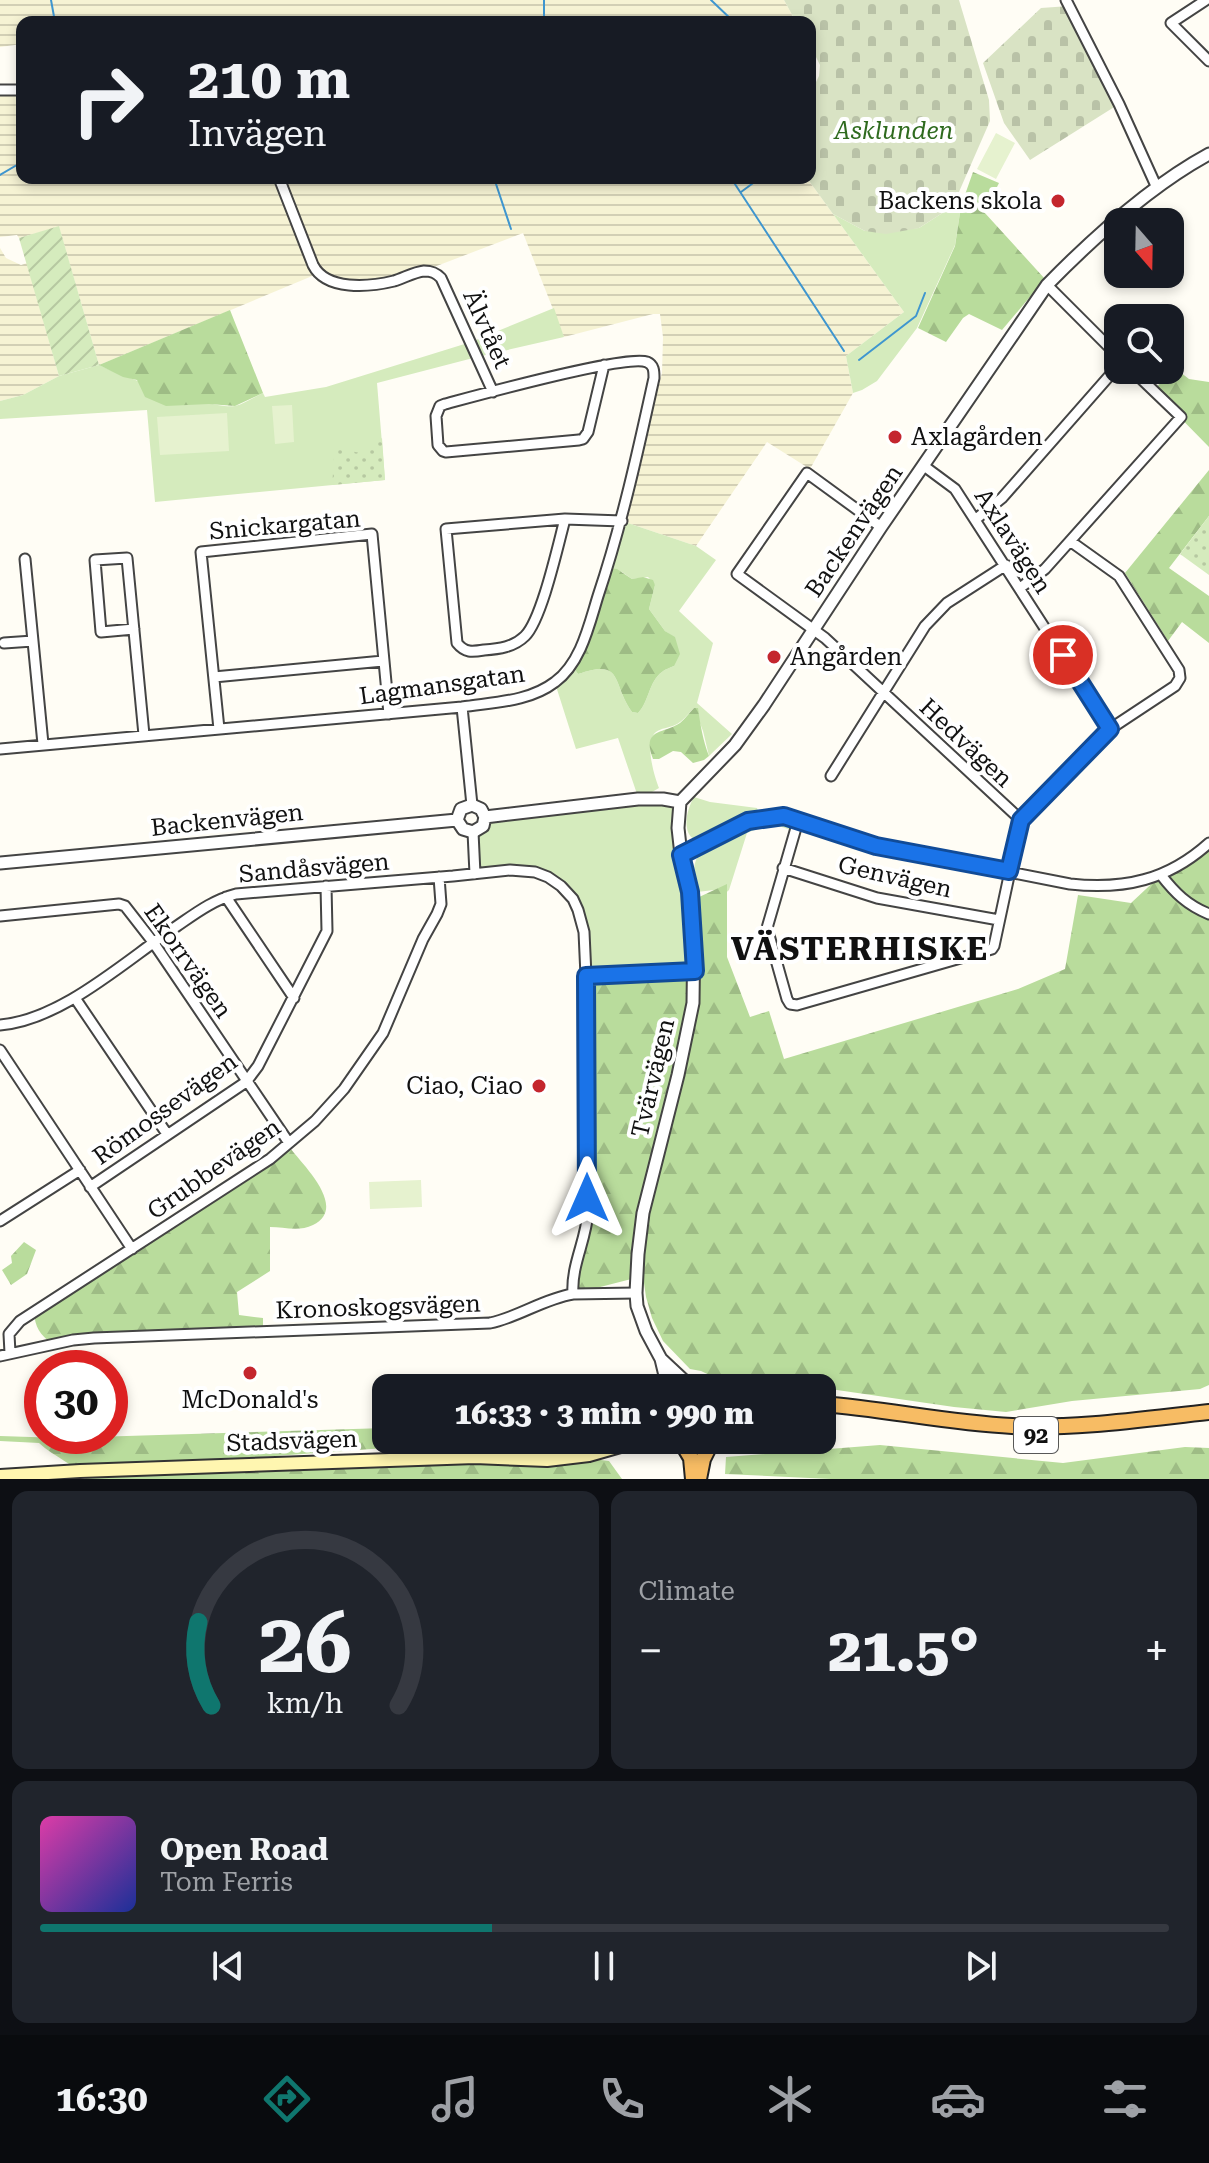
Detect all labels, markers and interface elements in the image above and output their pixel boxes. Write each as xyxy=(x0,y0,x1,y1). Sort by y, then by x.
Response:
text: 210 m xyxy=(188,46,350,112)
icon: right xyxy=(56,48,160,152)
text: Invägen xyxy=(188,113,327,155)
park label: Asklunden xyxy=(833,117,953,145)
place label: Backens skola xyxy=(878,187,1042,215)
marker: Backens skola xyxy=(1049,192,1067,210)
north arrow xyxy=(1104,208,1184,288)
map controls xyxy=(1104,208,1184,384)
street label: Älvtået xyxy=(457,285,518,373)
button: search xyxy=(1104,304,1184,384)
place label: Axlagården xyxy=(911,423,1043,451)
marker: Axlagården xyxy=(886,428,904,446)
street label: Backenvägen xyxy=(800,460,908,602)
street label: Axlavägen xyxy=(969,483,1057,599)
street label: Snickargatan xyxy=(208,504,362,546)
pin xyxy=(1029,621,1097,689)
icon: arrive xyxy=(1041,633,1085,677)
place label: Angården xyxy=(790,643,902,671)
marker: Angården xyxy=(765,648,783,666)
street label: Lagmansgatan xyxy=(357,660,527,710)
street label: Hedvägen xyxy=(914,693,1018,793)
street label: Backenvägen xyxy=(149,798,305,842)
street label: Sandåsvägen xyxy=(237,847,391,889)
street label: Genvägen xyxy=(835,850,955,904)
street label: Ekorrvägen xyxy=(138,899,238,1023)
district label: VÄSTERHISKE xyxy=(731,929,989,968)
street label: Tvärvägen xyxy=(626,1016,680,1140)
street label: Römossevägen xyxy=(87,1047,243,1171)
place label: Ciao, Ciao xyxy=(406,1072,523,1100)
marker: Ciao, Ciao xyxy=(530,1077,548,1095)
street label: Grubbevägen xyxy=(142,1113,286,1225)
position arrow xyxy=(545,1156,629,1240)
street label: Kronoskogsvägen xyxy=(275,1289,481,1325)
speed limit sign: 30 xyxy=(24,1350,128,1454)
marker: McDonald's xyxy=(241,1364,259,1382)
place label: McDonald's xyxy=(182,1386,318,1414)
text: 16:33 · 3 min · 990 m xyxy=(454,1396,754,1431)
road number: 92 xyxy=(1014,1417,1058,1453)
street label: Stadsvägen xyxy=(226,1425,358,1457)
text: Climate xyxy=(639,1576,735,1606)
text: 26 xyxy=(259,1595,352,1692)
text: 21.5° xyxy=(828,1615,979,1686)
text: − xyxy=(639,1625,663,1677)
text: + xyxy=(1144,1625,1169,1677)
text: km/h xyxy=(267,1686,344,1720)
text: Open Road xyxy=(160,1832,328,1867)
text: Tom Ferris xyxy=(160,1867,293,1897)
icon: previous xyxy=(206,1944,250,1988)
icon: pause xyxy=(582,1944,626,1988)
icon: next xyxy=(959,1944,1003,1988)
icon: directions xyxy=(259,2071,315,2127)
icon: music xyxy=(427,2071,483,2127)
icon: phone xyxy=(594,2071,650,2127)
icon: climate xyxy=(762,2071,818,2127)
icon: car xyxy=(930,2071,986,2127)
icon: filters xyxy=(1097,2071,1153,2127)
text: 16:30 xyxy=(56,2078,148,2120)

